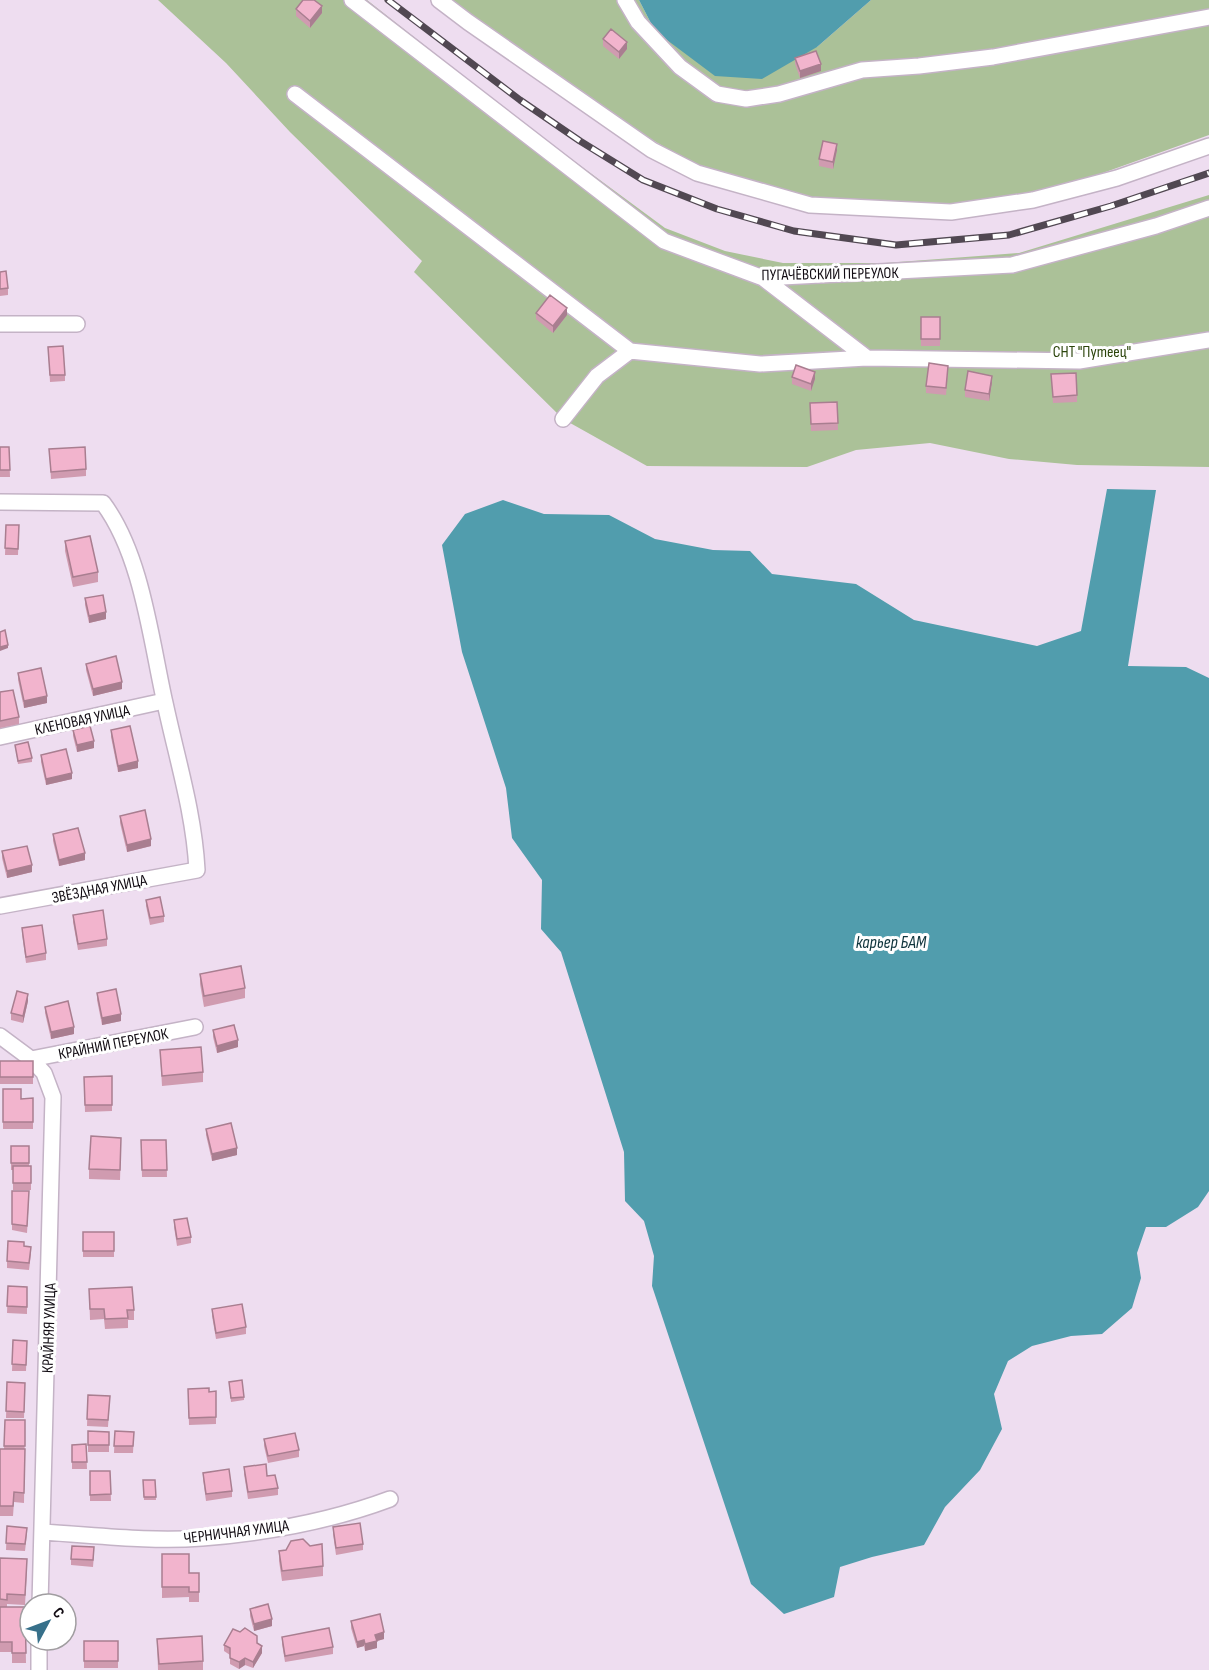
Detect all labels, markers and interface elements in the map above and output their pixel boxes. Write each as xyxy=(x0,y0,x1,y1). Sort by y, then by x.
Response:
street label: ПУГАЧЁВСКИЙ ПЕРЕУЛОК xyxy=(761,264,900,285)
park label: СНТ "Путеец" xyxy=(1053,343,1131,362)
street label: КЛЕНОВАЯ УЛИЦА xyxy=(33,701,132,740)
street label: ЗВЁЗДНАЯ УЛИЦА xyxy=(50,871,148,908)
water label: карьер БАМ xyxy=(856,932,927,953)
street label: КРАЙНИЙ ПЕРЕУЛОК xyxy=(57,1024,170,1064)
street label: КРАЙНЯЯ УЛИЦА xyxy=(38,1283,61,1373)
street label: ЧЕРНИЧНАЯ УЛИЦА xyxy=(182,1517,290,1548)
north arrow xyxy=(18,1592,78,1652)
text: С xyxy=(48,1604,68,1622)

